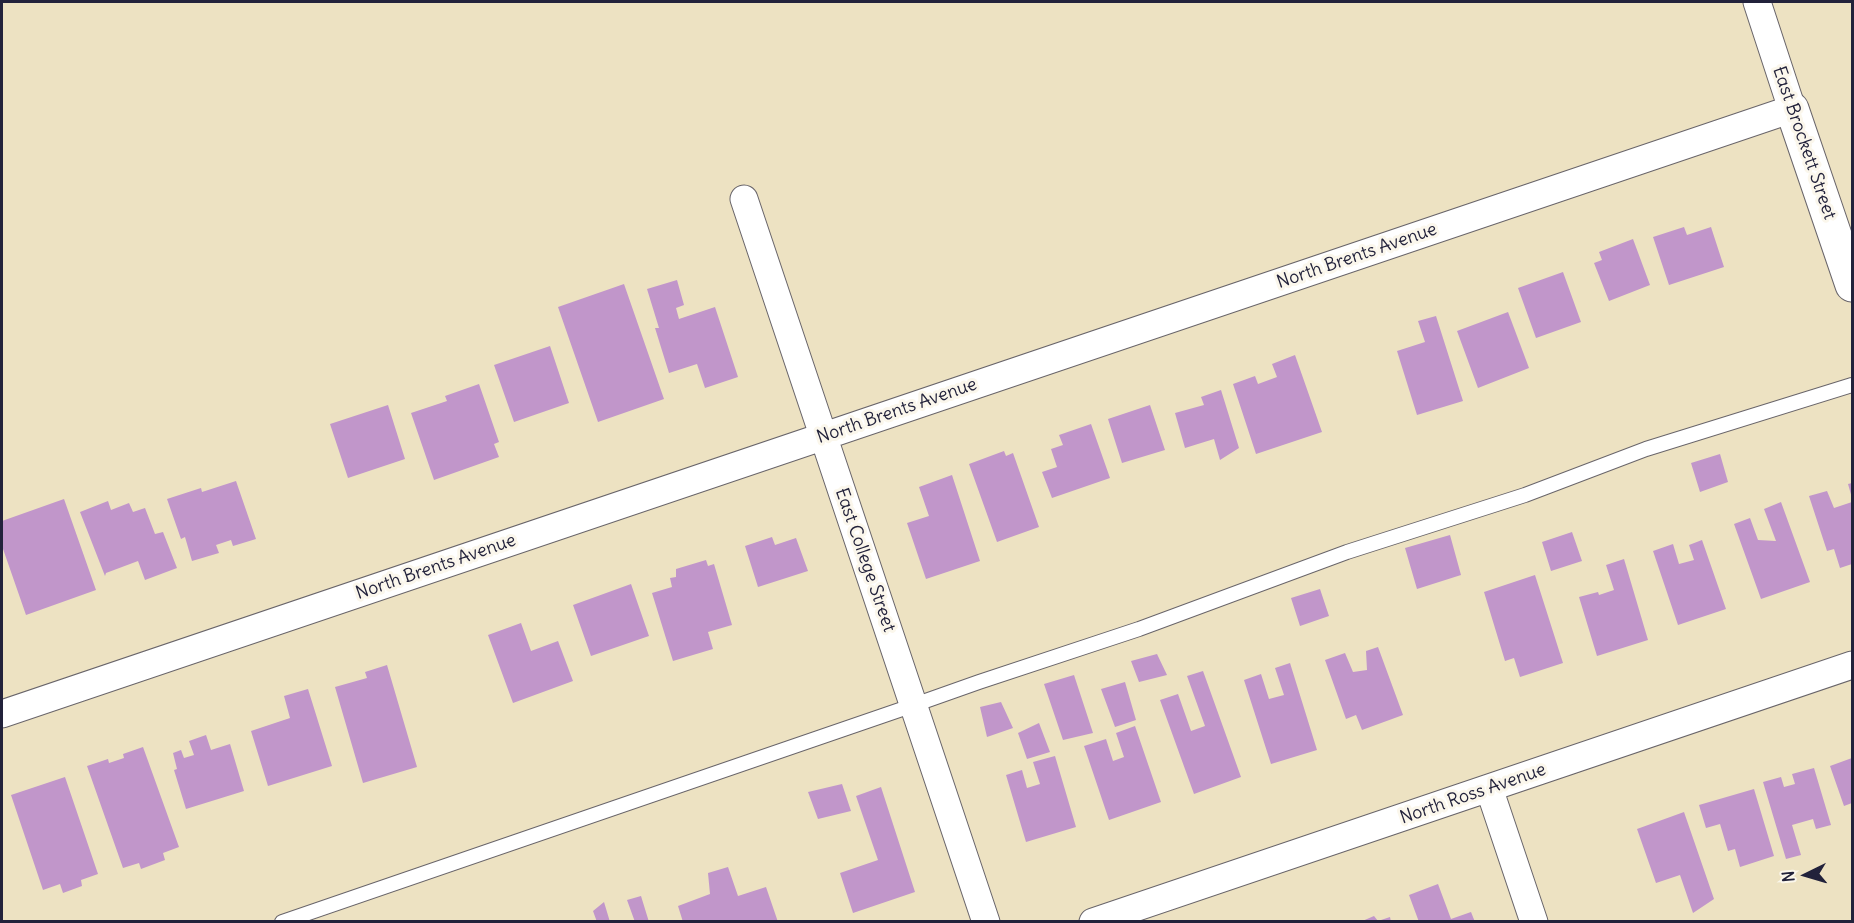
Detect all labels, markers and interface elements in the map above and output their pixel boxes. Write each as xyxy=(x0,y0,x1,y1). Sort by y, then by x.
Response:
street label: East Brockett Street xyxy=(1768,64,1840,222)
street label: North Brents Avenue xyxy=(1274,218,1440,294)
street label: North Brents Avenue xyxy=(814,373,980,449)
street label: East College Street xyxy=(830,485,900,635)
street label: North Brents Avenue xyxy=(353,529,519,605)
street label: North Ross Avenue xyxy=(1397,759,1549,829)
north arrow xyxy=(1776,845,1836,905)
text: N xyxy=(1778,870,1799,883)

